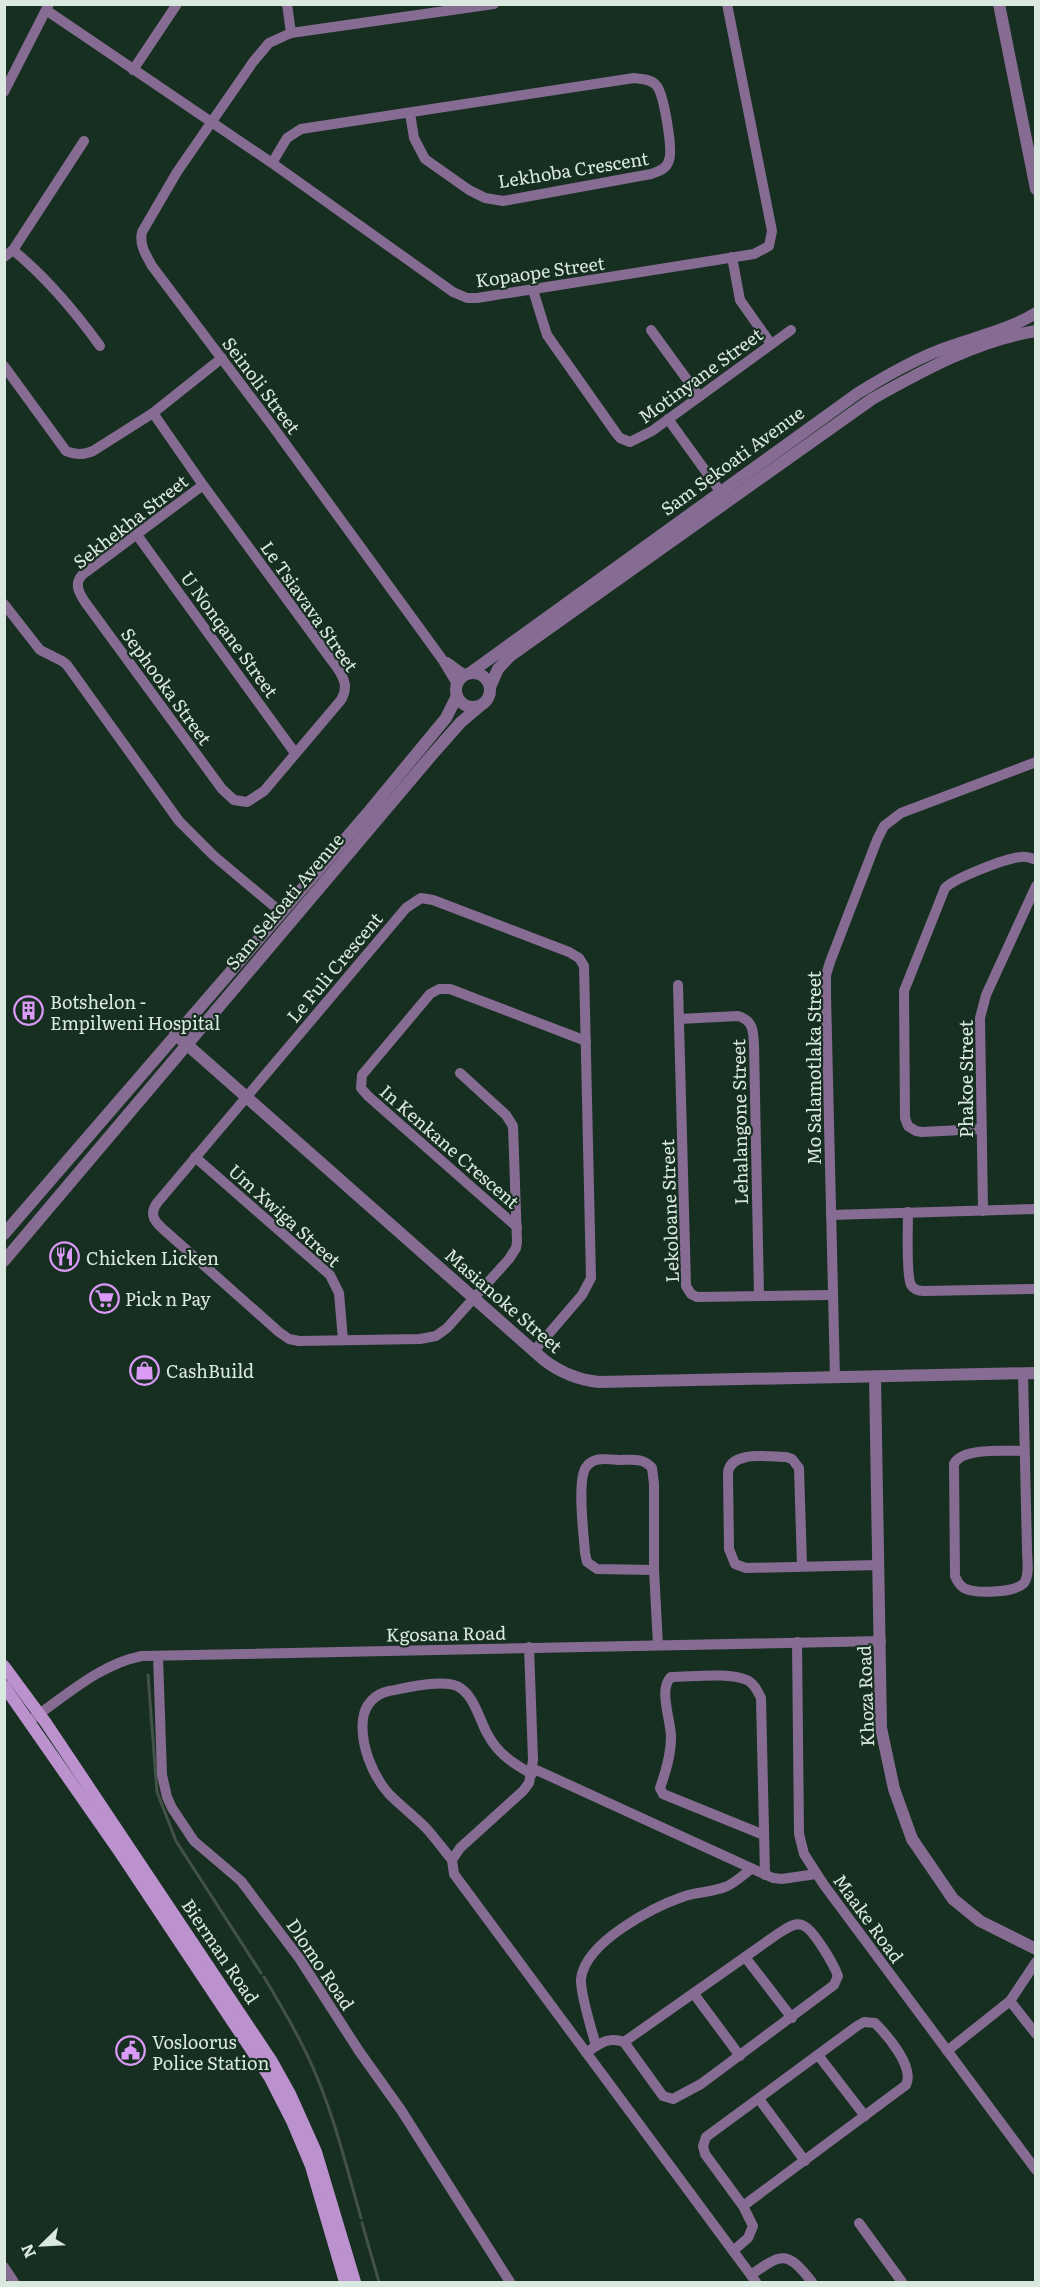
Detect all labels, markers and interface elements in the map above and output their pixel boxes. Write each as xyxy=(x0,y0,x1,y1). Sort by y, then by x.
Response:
street label: Lekhoba Crescent xyxy=(496,144,651,194)
street label: Kopaope Street xyxy=(474,248,607,293)
street label: Motinyane Street xyxy=(632,320,768,429)
street label: Seinoli Street xyxy=(217,331,308,440)
street label: Sam Sekoati Avenue xyxy=(655,399,809,521)
street label: Sekhekha Street xyxy=(67,467,194,575)
street label: Le Tsiavava Street xyxy=(255,535,366,678)
street label: U Nonqane Street xyxy=(175,565,286,704)
street label: Sephooka Street xyxy=(115,622,219,751)
street label: Sam Sekoati Avenue xyxy=(219,827,349,975)
street label: Le Fuli Crescent xyxy=(280,905,389,1028)
street label: Mo Salamotlaka Street xyxy=(800,970,827,1165)
place label: Botshelon - Empilweni Hospital xyxy=(50,988,220,1036)
building icon: Botshelon - Empilweni Hospital xyxy=(13,995,45,1027)
street label: Phakoe Street xyxy=(952,1019,979,1138)
street label: Lehalangone Street xyxy=(724,1038,754,1205)
street label: In Kenkane Crescent xyxy=(374,1078,526,1215)
street label: Lekoloane Street xyxy=(653,1138,685,1283)
street label: Um Xwiga Street xyxy=(223,1157,348,1273)
restaurant icon: Chicken Licken xyxy=(49,1241,81,1273)
street label: Masianoke Street xyxy=(439,1241,569,1359)
place label: Chicken Licken xyxy=(86,1244,219,1271)
supermarket icon: Pick n Pay xyxy=(88,1282,120,1314)
place label: Pick n Pay xyxy=(125,1285,211,1312)
shop icon: CashBuild xyxy=(129,1354,161,1386)
place label: CashBuild xyxy=(166,1357,254,1384)
street label: Kgosana Road xyxy=(386,1618,506,1648)
street label: Khoza Road xyxy=(850,1645,880,1747)
street label: Maake Road xyxy=(827,1868,911,1968)
street label: Bierman Road xyxy=(176,1893,266,2009)
street label: Dlomo Road xyxy=(280,1913,362,2015)
place label: Vosloorus Police Station xyxy=(152,2028,269,2076)
public building icon: Vosloorus Police Station xyxy=(115,2035,147,2067)
north arrow xyxy=(12,2215,72,2275)
text: N xyxy=(14,2240,41,2263)

